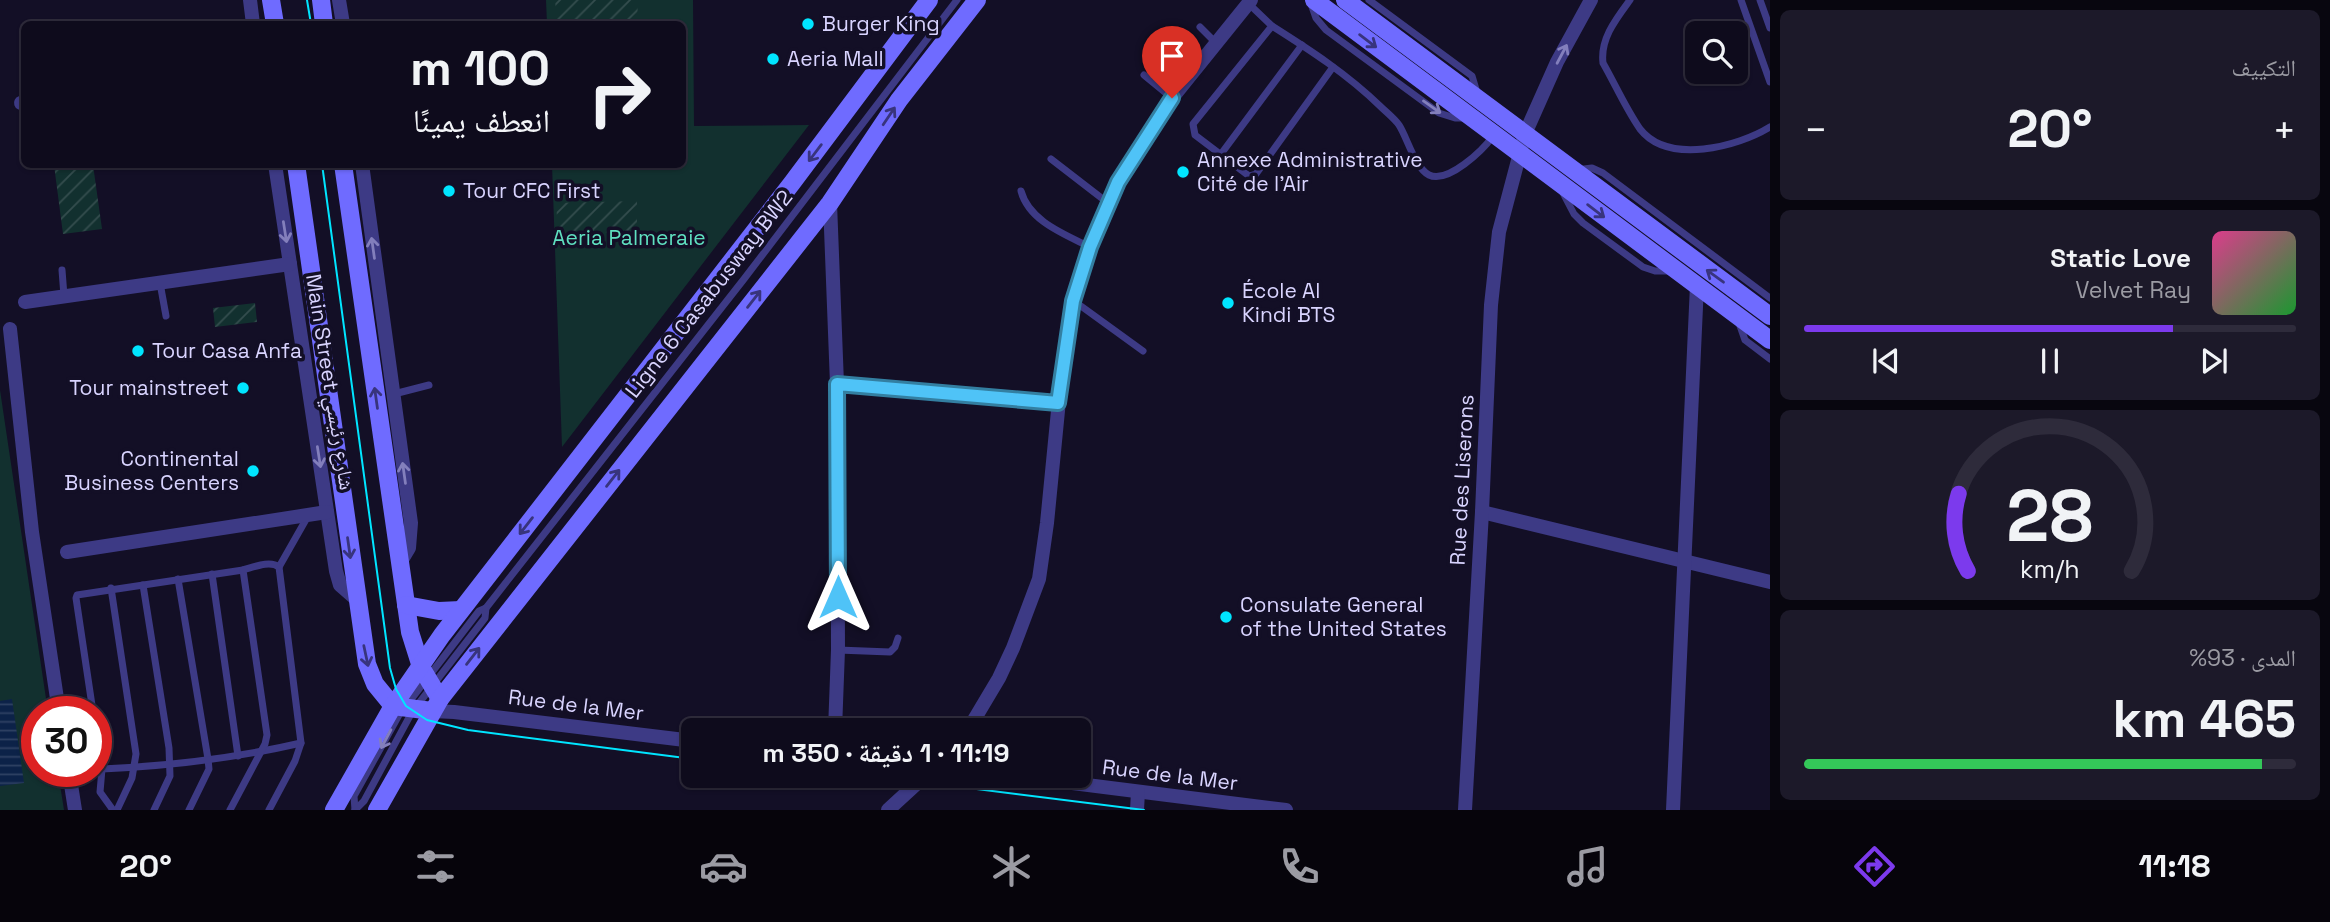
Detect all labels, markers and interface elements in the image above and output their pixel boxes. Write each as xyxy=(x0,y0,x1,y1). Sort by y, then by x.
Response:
place label: Burger King xyxy=(822,10,940,37)
marker: Burger King xyxy=(800,16,816,32)
map controls xyxy=(1685,21,1748,84)
button: search xyxy=(1685,21,1748,84)
pin xyxy=(1142,26,1202,98)
one-way arrow xyxy=(1359,34,1377,49)
text: 100 m xyxy=(410,37,550,99)
icon: arrive xyxy=(1153,37,1191,75)
one-way arrow xyxy=(1555,44,1569,64)
place label: Aeria Mall xyxy=(787,45,884,72)
icon: right xyxy=(574,49,665,140)
marker: Aeria Mall xyxy=(765,51,781,67)
text: التكييف xyxy=(2231,53,2296,83)
text: 20° xyxy=(2007,96,2093,162)
one-way arrow xyxy=(1422,100,1442,114)
text: انعطف يمينًا xyxy=(413,101,550,141)
text: − xyxy=(1804,106,1828,154)
text: + xyxy=(2272,106,2296,154)
one-way arrow xyxy=(881,107,896,126)
one-way arrow xyxy=(808,143,822,162)
place label: Annexe Administrative Cité de l'Air xyxy=(1197,146,1423,197)
marker: Annexe Administrative Cité de l'Air xyxy=(1175,164,1191,180)
place label: Tour CFC First xyxy=(463,177,601,204)
marker: Tour CFC First xyxy=(441,183,457,199)
street label: Ligne 6 Casabusway BW2 xyxy=(619,184,798,403)
one-way arrow xyxy=(1586,203,1605,218)
one-way arrow xyxy=(279,220,292,243)
park label: Aeria Palmeraie xyxy=(552,224,706,251)
one-way arrow xyxy=(366,237,379,260)
text: Static Love xyxy=(2050,241,2191,275)
one-way arrow xyxy=(1706,268,1725,283)
street label: Main Street شارع رئيسي xyxy=(297,272,361,492)
text: Velvet Ray xyxy=(2075,275,2191,305)
place label: École Al Kindi BTS xyxy=(1242,277,1335,328)
one-way arrow xyxy=(747,291,762,309)
marker: École Al Kindi BTS xyxy=(1220,295,1236,311)
place label: Tour Casa Anfa xyxy=(152,337,302,364)
icon: previous xyxy=(1867,342,1905,380)
icon: pause xyxy=(2031,342,2069,380)
icon: next xyxy=(2195,342,2233,380)
marker: Tour Casa Anfa xyxy=(130,343,146,359)
place label: Tour mainstreet xyxy=(69,374,229,401)
marker: Tour mainstreet xyxy=(235,380,251,396)
one-way arrow xyxy=(369,387,382,410)
street label: Rue des Liserons xyxy=(1444,394,1479,566)
place label: Continental Business Centers xyxy=(64,445,239,496)
one-way arrow xyxy=(313,445,326,468)
one-way arrow xyxy=(397,462,410,485)
marker: Continental Business Centers xyxy=(245,463,261,479)
one-way arrow xyxy=(606,469,621,487)
text: 28 xyxy=(2007,469,2093,562)
one-way arrow xyxy=(518,517,533,535)
one-way arrow xyxy=(343,536,356,558)
text: km/h xyxy=(2020,553,2080,585)
position arrow xyxy=(801,560,875,634)
place label: Consulate General of the United States xyxy=(1240,591,1447,642)
marker: Consulate General of the United States xyxy=(1218,609,1234,625)
text: المدى · 93% xyxy=(2189,643,2296,673)
one-way arrow xyxy=(359,644,373,667)
one-way arrow xyxy=(465,648,480,666)
street label: Rue de la Mer xyxy=(507,683,645,726)
text: 465 km xyxy=(2113,686,2296,752)
speed limit sign: 30 xyxy=(21,696,112,787)
one-way arrow xyxy=(379,729,393,749)
text: 11:19 · 1 دقيقة · 350 m xyxy=(763,736,1009,770)
street label: Rue de la Mer xyxy=(1101,753,1239,796)
icon: filters xyxy=(411,842,460,891)
icon: car xyxy=(699,842,748,891)
icon: climate xyxy=(987,842,1036,891)
icon: phone xyxy=(1275,842,1324,891)
icon: music xyxy=(1563,842,1612,891)
icon: directions xyxy=(1850,842,1899,891)
text: 20° xyxy=(119,846,172,886)
text: 11:18 xyxy=(2138,846,2211,886)

